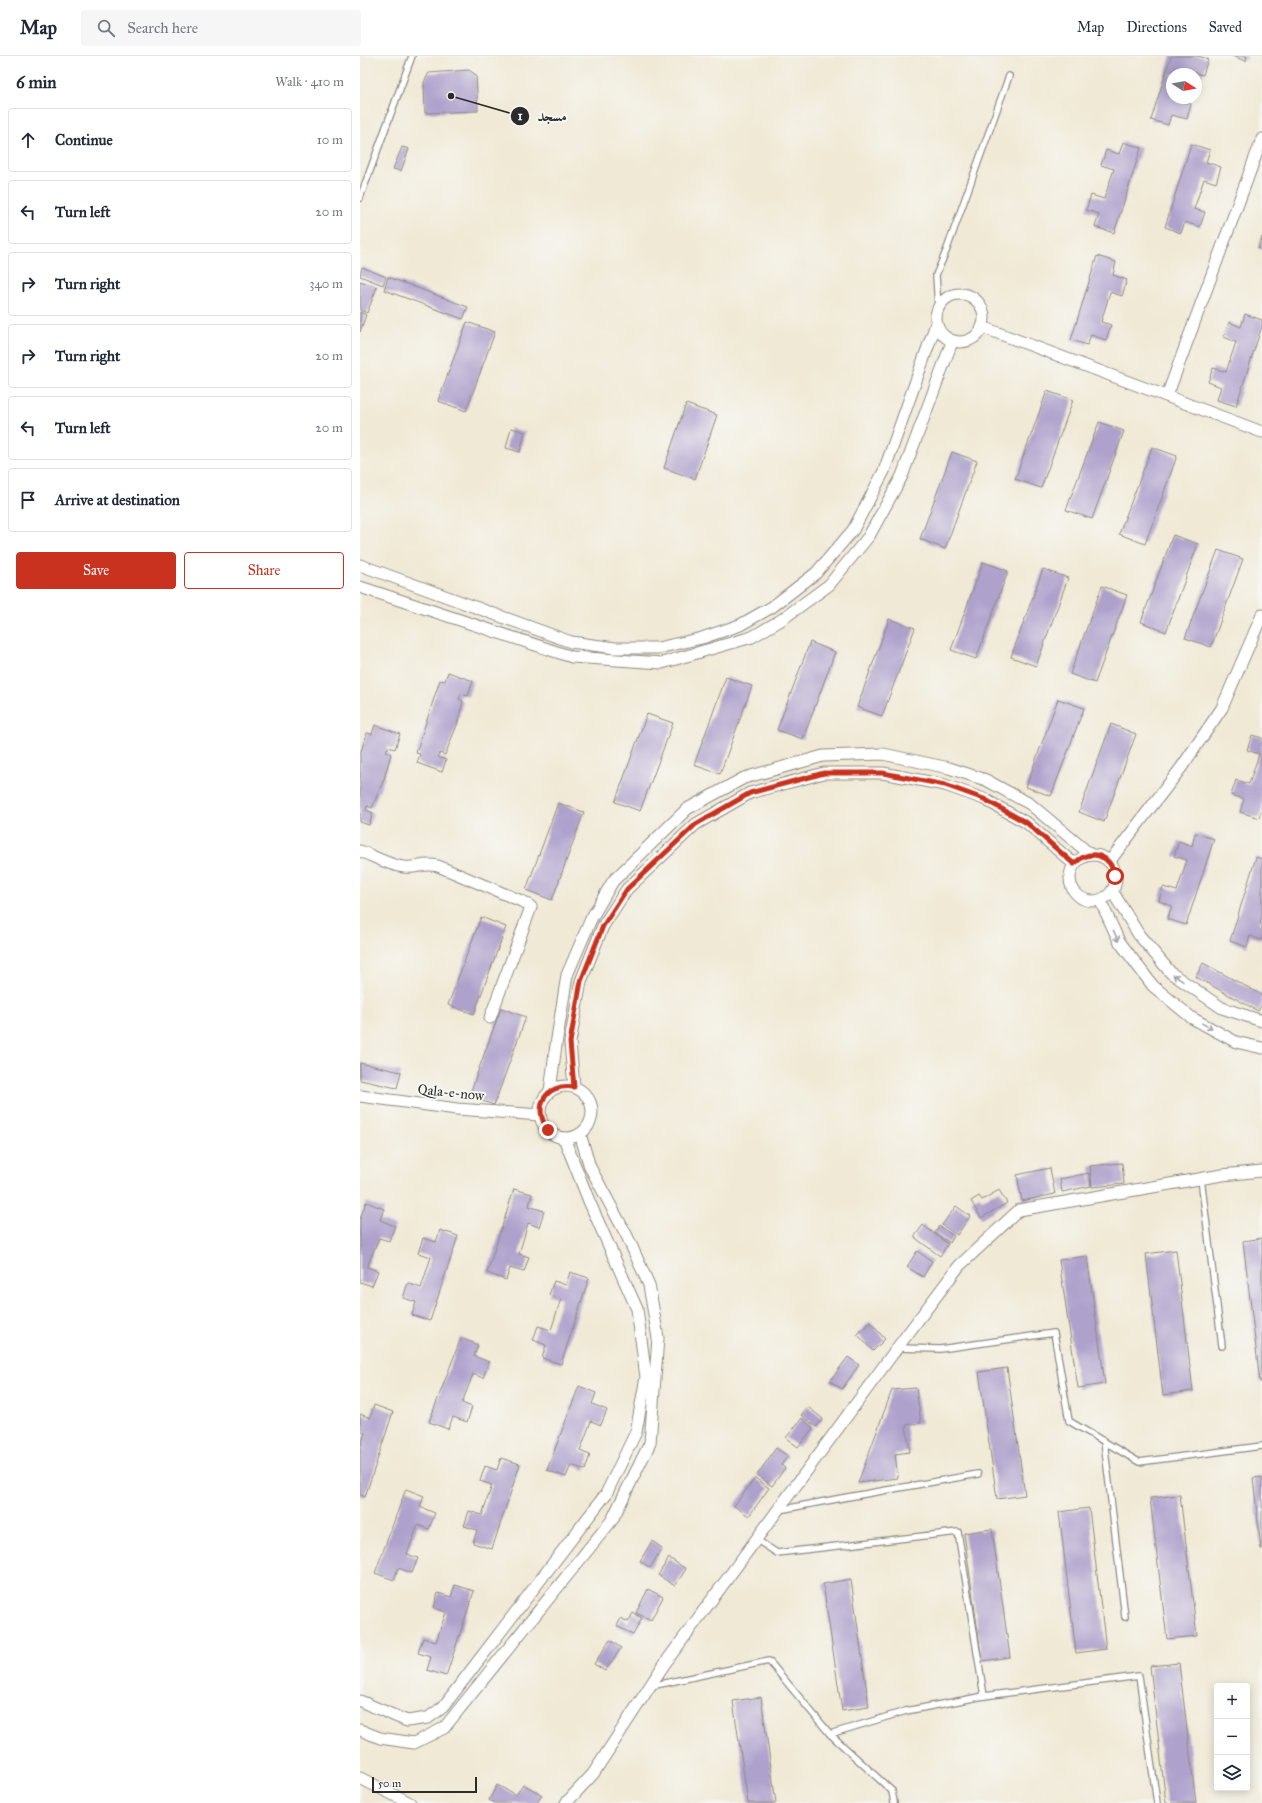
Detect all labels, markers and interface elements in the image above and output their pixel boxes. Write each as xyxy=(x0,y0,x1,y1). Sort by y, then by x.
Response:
search box xyxy=(81,10,361,46)
text: Map xyxy=(20,16,57,39)
icon: search xyxy=(95,17,117,39)
text: Search here xyxy=(127,19,198,37)
text: Map xyxy=(1077,19,1104,36)
text: Directions xyxy=(1126,19,1187,36)
text: Saved xyxy=(1209,19,1242,36)
north arrow xyxy=(1166,68,1202,104)
text: 6 min xyxy=(16,72,57,93)
text: Walk · 410 m xyxy=(275,74,344,90)
callout: مسجد xyxy=(510,102,575,129)
text: مسجد xyxy=(537,107,567,125)
text: 1 xyxy=(518,109,523,123)
icon: ahead xyxy=(17,129,39,151)
text: Continue xyxy=(55,131,113,149)
text: 10 m xyxy=(317,132,343,148)
icon: left xyxy=(17,201,39,223)
text: Turn left xyxy=(55,203,111,221)
text: 20 m xyxy=(315,204,343,220)
icon: right xyxy=(17,273,39,295)
text: Turn right xyxy=(55,275,120,293)
text: 340 m xyxy=(309,276,343,292)
icon: right xyxy=(17,345,39,367)
text: Turn right xyxy=(55,347,120,365)
text: 20 m xyxy=(315,348,343,364)
icon: left xyxy=(17,417,39,439)
text: Turn left xyxy=(55,419,111,437)
text: 20 m xyxy=(315,420,343,436)
icon: arrive xyxy=(17,489,39,511)
text: Arrive at destination xyxy=(55,491,180,509)
button: Save xyxy=(16,552,176,589)
button: Share xyxy=(184,552,344,589)
route start xyxy=(1106,867,1124,885)
one-way arrow xyxy=(1113,929,1120,941)
one-way arrow xyxy=(1173,974,1184,982)
one-way arrow xyxy=(1201,1023,1213,1031)
street label: Qala-e-now xyxy=(417,1081,486,1105)
route end xyxy=(539,1121,557,1139)
map controls xyxy=(1214,1683,1250,1791)
button: + xyxy=(1214,1683,1250,1719)
button: − xyxy=(1214,1719,1250,1755)
button: layers xyxy=(1214,1755,1250,1791)
scale bar xyxy=(372,1775,477,1794)
text: 50 m xyxy=(378,1777,401,1790)

